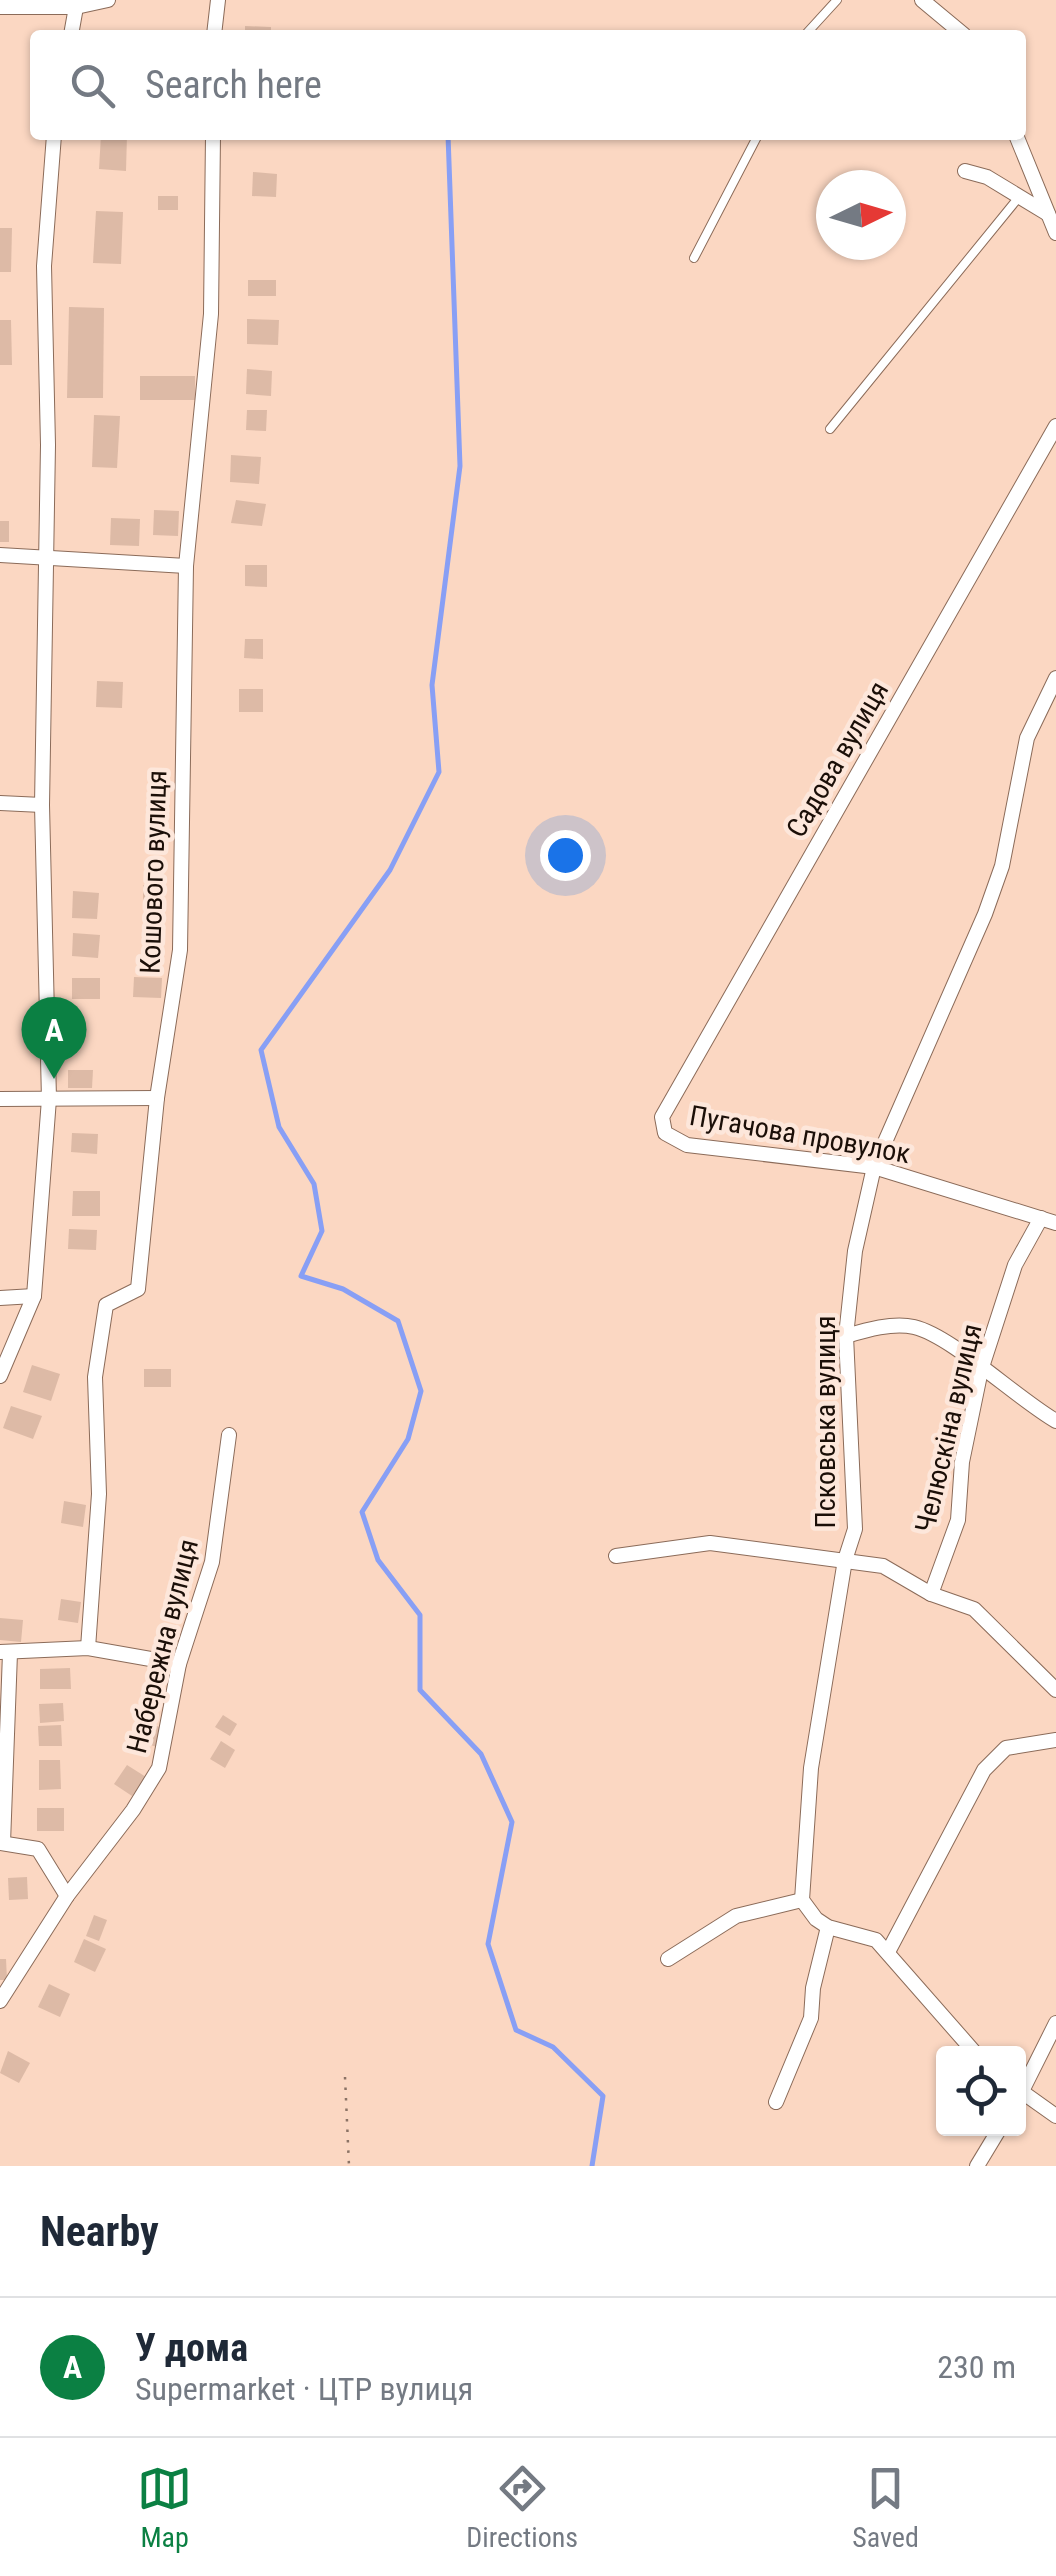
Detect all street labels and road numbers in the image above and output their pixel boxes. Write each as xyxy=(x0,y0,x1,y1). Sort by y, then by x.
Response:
street label: Садова вулиця xyxy=(780,676,895,843)
street label: Кошового вулиця xyxy=(133,770,174,974)
street label: Пугачова провулок xyxy=(687,1099,913,1170)
street label: Псковська вулиця xyxy=(809,1315,842,1529)
street label: Челюскіна вулиця xyxy=(908,1321,989,1536)
street label: Набережна вулиця xyxy=(120,1536,205,1756)

